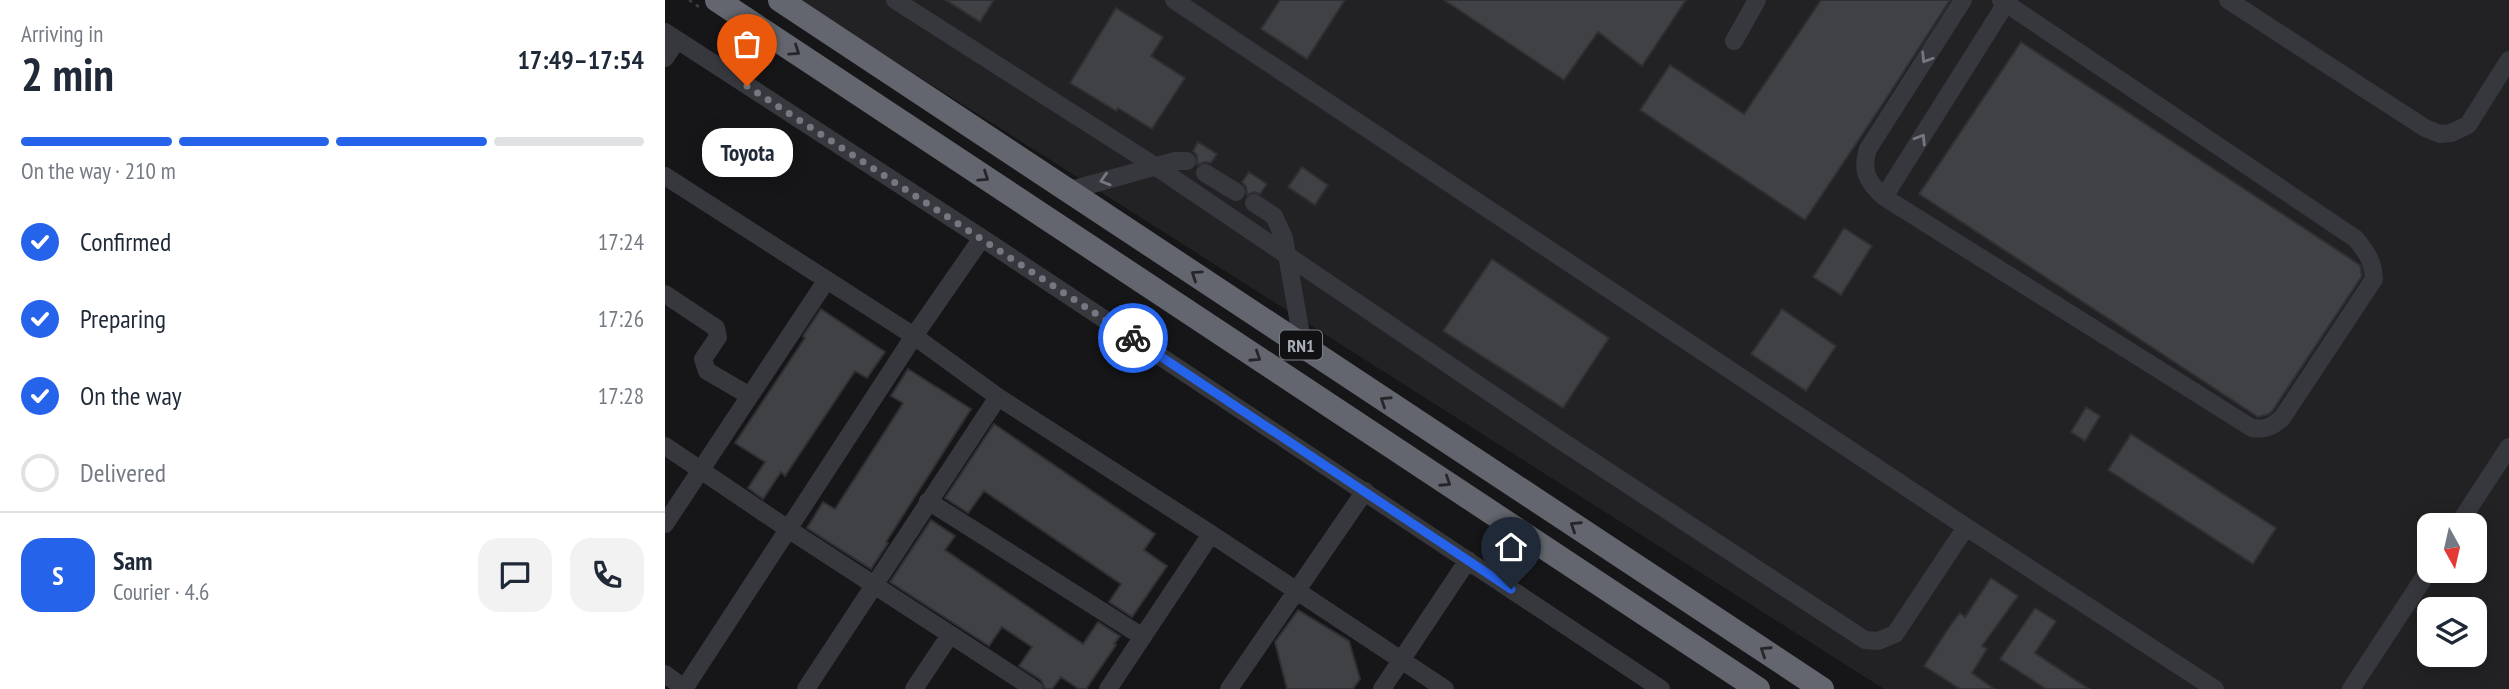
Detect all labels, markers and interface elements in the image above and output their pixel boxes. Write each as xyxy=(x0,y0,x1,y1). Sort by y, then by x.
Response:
pin xyxy=(717,14,777,86)
text: Arriving in xyxy=(21,19,103,48)
icon: bag xyxy=(728,25,766,63)
text: 17:49–17:54 xyxy=(517,43,644,76)
one-way arrow xyxy=(787,43,800,56)
text: 2 min xyxy=(21,44,114,104)
one-way arrow xyxy=(1921,50,1934,63)
callout: Toyota xyxy=(701,128,793,177)
one-way arrow xyxy=(1912,134,1925,147)
text: Toyota xyxy=(721,138,774,167)
text: On the way · 210 m xyxy=(21,156,176,185)
one-way arrow xyxy=(976,169,989,181)
one-way arrow xyxy=(1099,172,1111,187)
icon: check xyxy=(21,223,59,261)
text: Confirmed xyxy=(80,225,171,258)
text: 17:24 xyxy=(598,227,644,256)
one-way arrow xyxy=(1191,271,1204,283)
icon: check xyxy=(21,300,59,338)
text: Preparing xyxy=(80,302,166,335)
courier xyxy=(1098,303,1168,373)
text: 17:26 xyxy=(598,304,644,333)
icon: bike xyxy=(1114,319,1152,357)
road number: RN1 xyxy=(1280,330,1322,360)
one-way arrow xyxy=(1248,348,1261,361)
icon: check xyxy=(21,377,59,415)
text: On the way xyxy=(80,379,182,412)
text: 17:28 xyxy=(598,381,644,410)
one-way arrow xyxy=(1380,396,1393,409)
text: Delivered xyxy=(80,456,166,489)
one-way arrow xyxy=(1438,474,1451,487)
north arrow xyxy=(2417,513,2487,583)
map controls xyxy=(2417,513,2487,667)
pin xyxy=(1481,517,1541,589)
one-way arrow xyxy=(1570,521,1583,534)
icon: home xyxy=(1492,528,1530,566)
button: chat xyxy=(478,538,552,612)
button: phone xyxy=(570,538,644,612)
text: Sam xyxy=(113,544,152,577)
text: S xyxy=(52,559,64,592)
text: Courier · 4.6 xyxy=(113,577,209,606)
button: layers xyxy=(2417,597,2487,667)
one-way arrow xyxy=(1760,647,1773,660)

